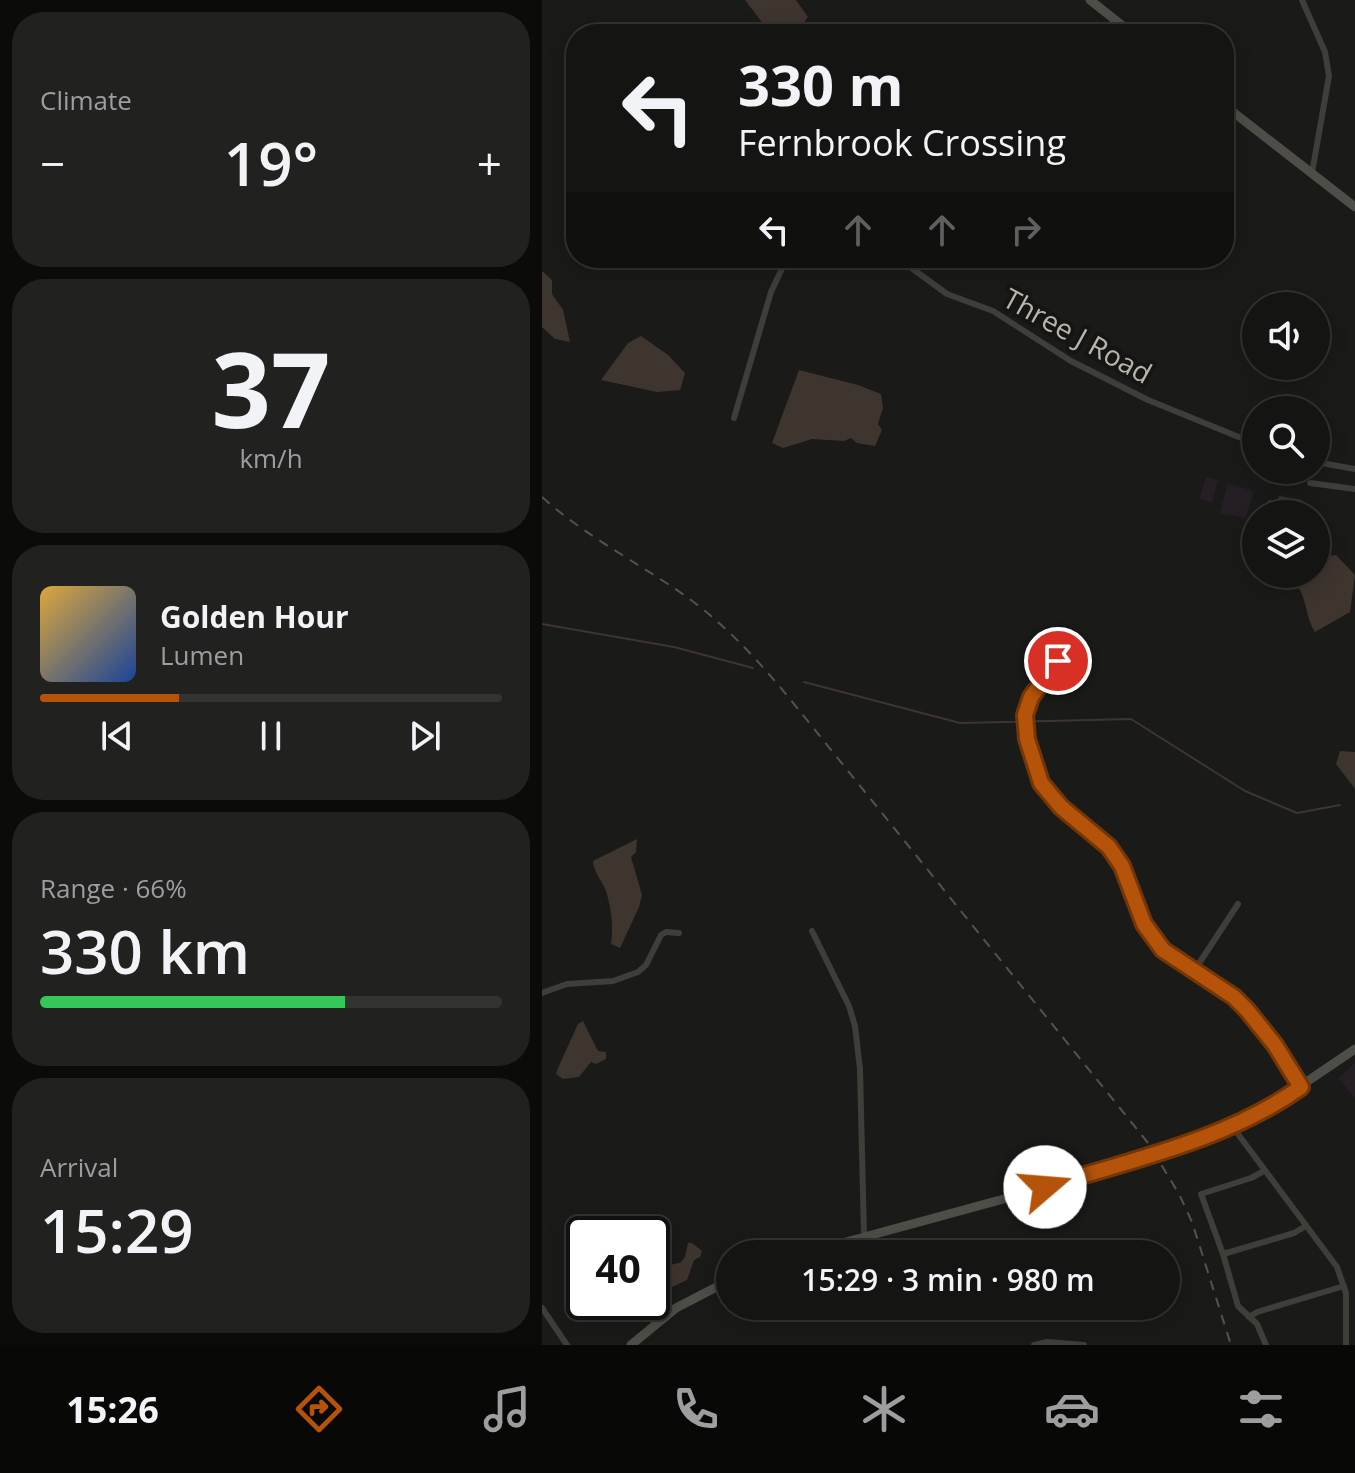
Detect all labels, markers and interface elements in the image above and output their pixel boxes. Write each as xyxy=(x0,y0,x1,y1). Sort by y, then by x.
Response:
text: 330 m xyxy=(738,46,904,122)
icon: left xyxy=(606,56,710,160)
text: Climate xyxy=(40,82,132,118)
text: Fernbrook Crossing xyxy=(738,118,1066,167)
text: 19° xyxy=(224,122,318,204)
text: − xyxy=(40,133,65,193)
text: + xyxy=(477,133,502,193)
icon: left xyxy=(752,208,796,252)
icon: ahead xyxy=(836,208,880,252)
icon: ahead xyxy=(920,208,964,252)
icon: right xyxy=(1004,208,1048,252)
street label: Three J Road xyxy=(997,279,1159,391)
map controls xyxy=(1242,292,1330,588)
button: sound xyxy=(1242,292,1330,380)
text: 37 xyxy=(212,317,330,458)
button: search xyxy=(1242,396,1330,484)
text: km/h xyxy=(239,440,303,476)
button: layers xyxy=(1242,500,1330,588)
text: Golden Hour xyxy=(160,596,349,637)
pin xyxy=(1024,627,1092,695)
text: Lumen xyxy=(160,637,244,673)
icon: arrive xyxy=(1036,639,1080,683)
icon: previous xyxy=(95,714,139,758)
icon: pause xyxy=(249,714,293,758)
icon: next xyxy=(403,714,447,758)
text: Range · 66% xyxy=(40,870,187,906)
text: 330 km xyxy=(40,910,250,992)
position arrow xyxy=(1003,1145,1087,1229)
text: Arrival xyxy=(40,1149,118,1185)
text: 15:29 xyxy=(40,1189,194,1271)
speed limit sign: 40 xyxy=(566,1216,670,1320)
text: 15:29 · 3 min · 980 m xyxy=(801,1259,1095,1300)
icon: directions xyxy=(291,1381,347,1437)
icon: music xyxy=(479,1381,535,1437)
icon: phone xyxy=(668,1381,724,1437)
icon: climate xyxy=(856,1381,912,1437)
icon: car xyxy=(1044,1381,1100,1437)
icon: filters xyxy=(1233,1381,1289,1437)
text: 15:26 xyxy=(66,1385,159,1434)

